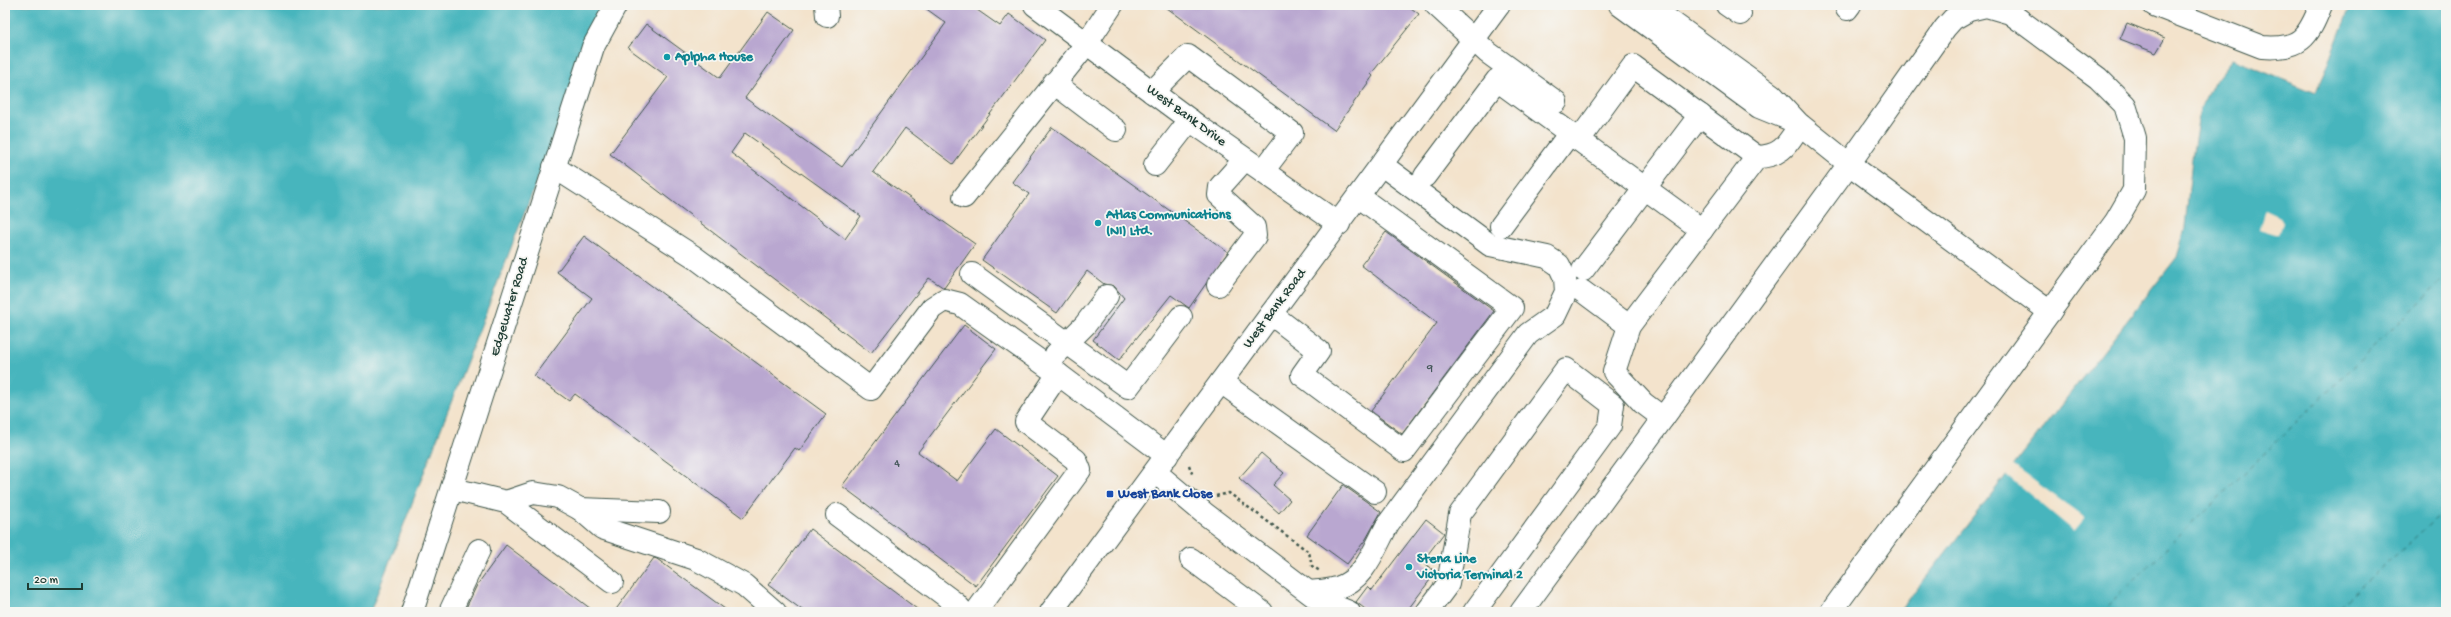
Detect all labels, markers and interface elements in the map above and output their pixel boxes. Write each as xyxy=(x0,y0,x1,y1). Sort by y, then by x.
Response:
place label: Aplpha House xyxy=(674,49,754,66)
marker: Aplpha House xyxy=(662,52,672,62)
street label: West Bank Drive xyxy=(1143,81,1230,151)
place label: Atlas Communications (NI) Ltd. xyxy=(1105,207,1231,240)
marker: Atlas Communications (NI) Ltd. xyxy=(1093,218,1103,228)
street label: Edgewater Road xyxy=(487,254,534,359)
street label: West Bank Road xyxy=(1240,265,1311,352)
house number: 9 xyxy=(1426,362,1433,376)
house number: 4 xyxy=(894,457,900,471)
place label: West Bank Close xyxy=(1117,486,1214,503)
marker: West Bank Close xyxy=(1105,489,1115,499)
place label: Stena Line Victoria Terminal 2 xyxy=(1416,551,1523,584)
marker: Stena Line Victoria Terminal 2 xyxy=(1404,562,1414,572)
scale bar xyxy=(28,565,82,591)
text: 20 m xyxy=(34,574,59,588)

